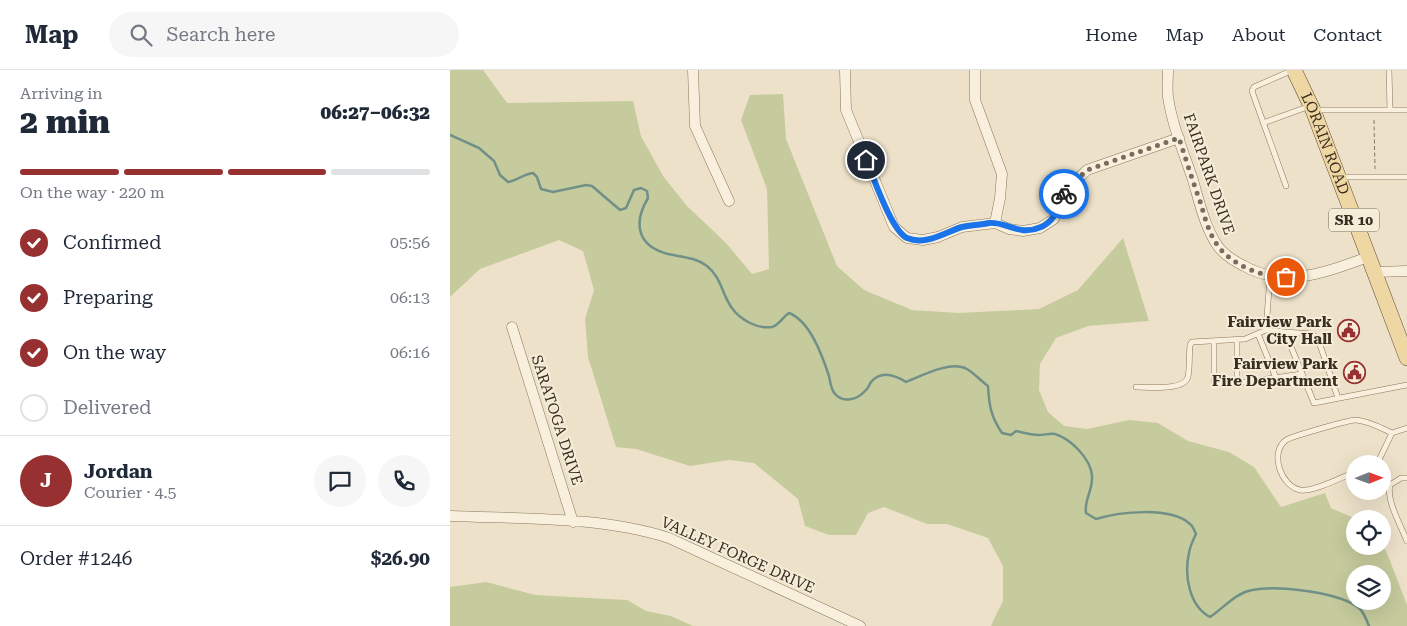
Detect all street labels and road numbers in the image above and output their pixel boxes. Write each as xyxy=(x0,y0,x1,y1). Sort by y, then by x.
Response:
street label: LORAIN ROAD xyxy=(1297,90,1353,197)
street label: FAIRPARK DRIVE xyxy=(1180,111,1238,237)
road number: SR 10 xyxy=(1329,208,1379,232)
street label: SARATOGA DRIVE xyxy=(527,353,587,487)
street label: VALLEY FORGE DRIVE xyxy=(658,513,818,597)

